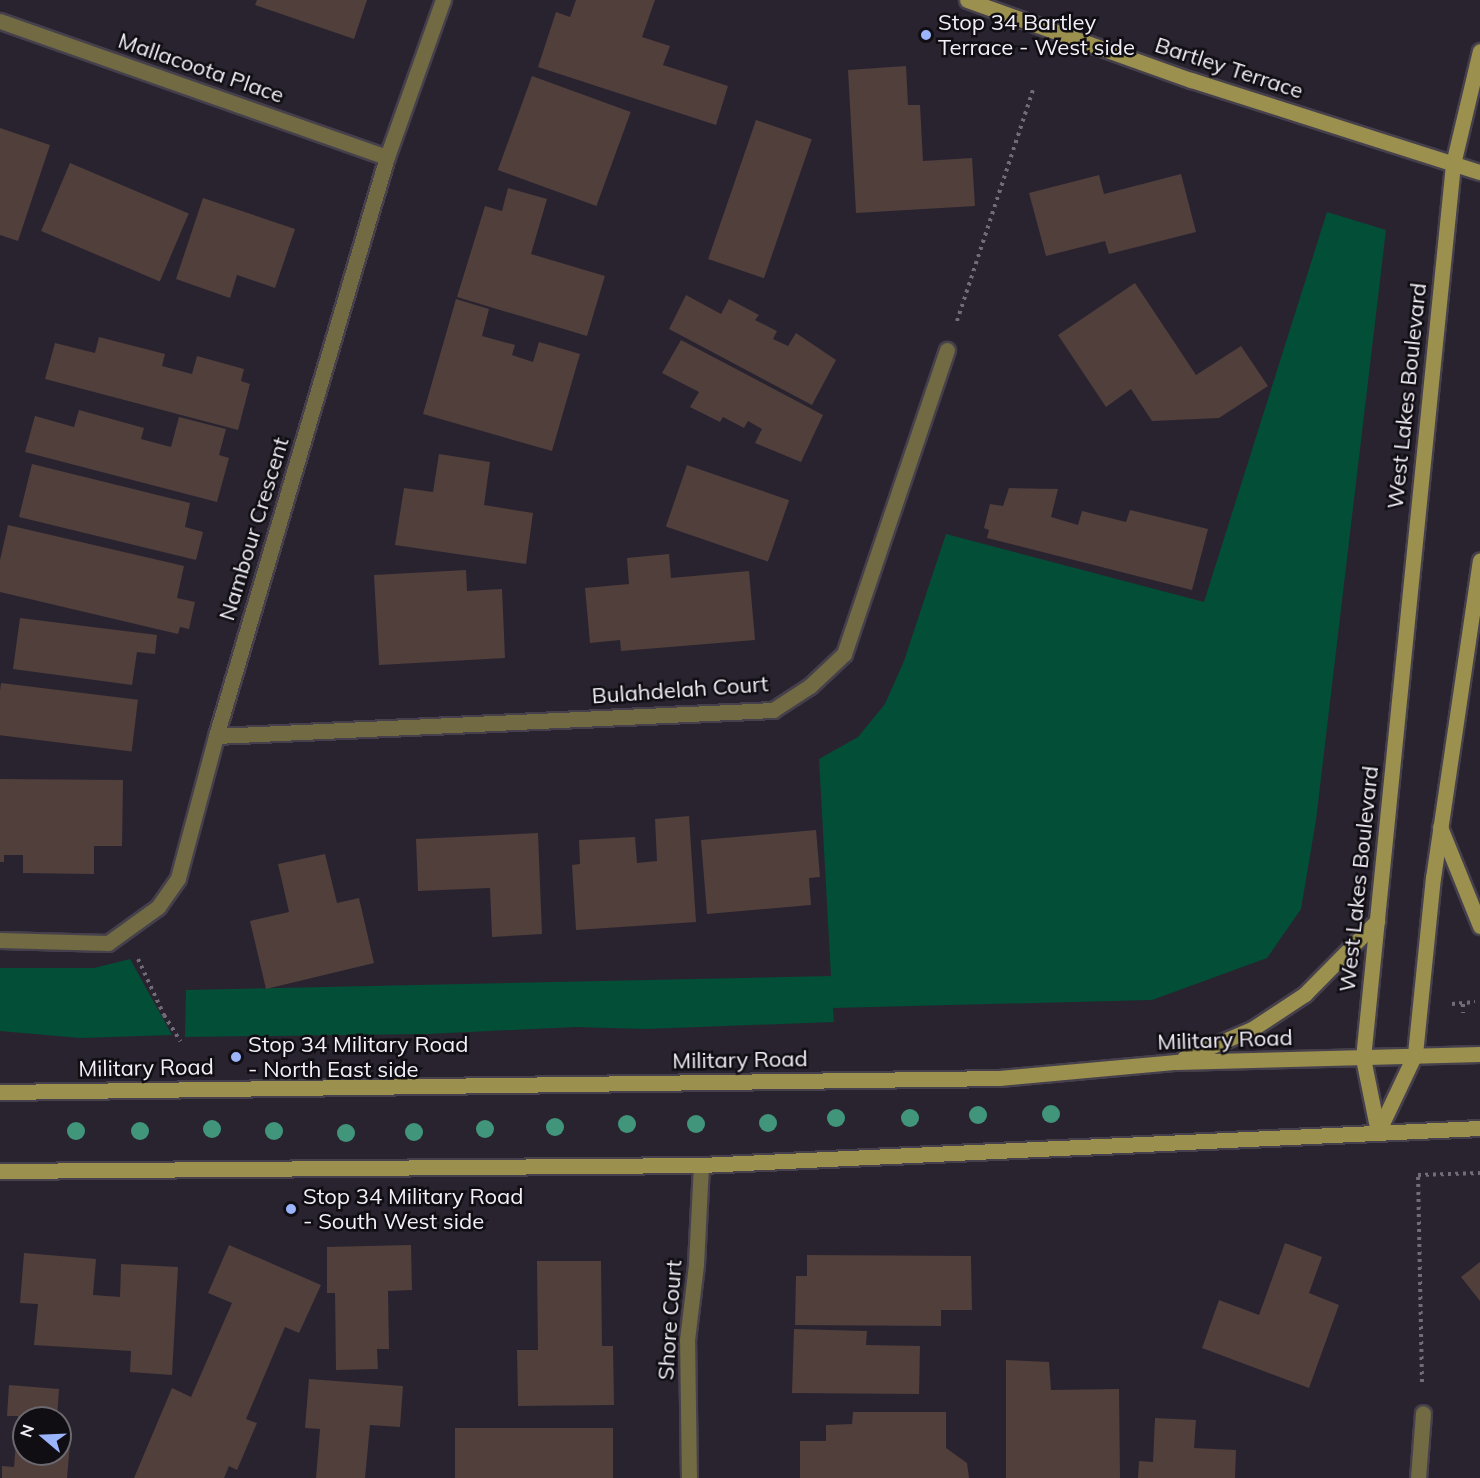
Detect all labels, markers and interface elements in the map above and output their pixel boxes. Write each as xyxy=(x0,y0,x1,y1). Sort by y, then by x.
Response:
place label: Stop 34 Bartley Terrace - West side xyxy=(938,9,1135,60)
street label: Mallacoota Place xyxy=(115,27,287,109)
marker: Stop 34 Bartley Terrace - West side xyxy=(919,28,933,42)
street label: Bartley Terrace xyxy=(1152,32,1306,104)
street label: West Lakes Boulevard xyxy=(1382,282,1432,510)
street label: Nambour Crescent xyxy=(214,434,294,624)
street label: Bulahdelah Court xyxy=(591,671,769,709)
street label: West Lakes Boulevard xyxy=(1334,765,1384,993)
street label: Military Road xyxy=(1157,1024,1293,1056)
place label: Stop 34 Military Road - North East side xyxy=(248,1031,468,1082)
street label: Military Road xyxy=(672,1046,808,1074)
marker: Stop 34 Military Road - North East side xyxy=(229,1050,243,1064)
street label: Military Road xyxy=(78,1054,214,1082)
place label: Stop 34 Military Road - South West side xyxy=(303,1183,523,1234)
marker: Stop 34 Military Road - South West side xyxy=(284,1202,298,1216)
street label: Shore Court xyxy=(653,1259,687,1381)
north arrow xyxy=(12,1406,72,1466)
text: N xyxy=(15,1422,38,1440)

